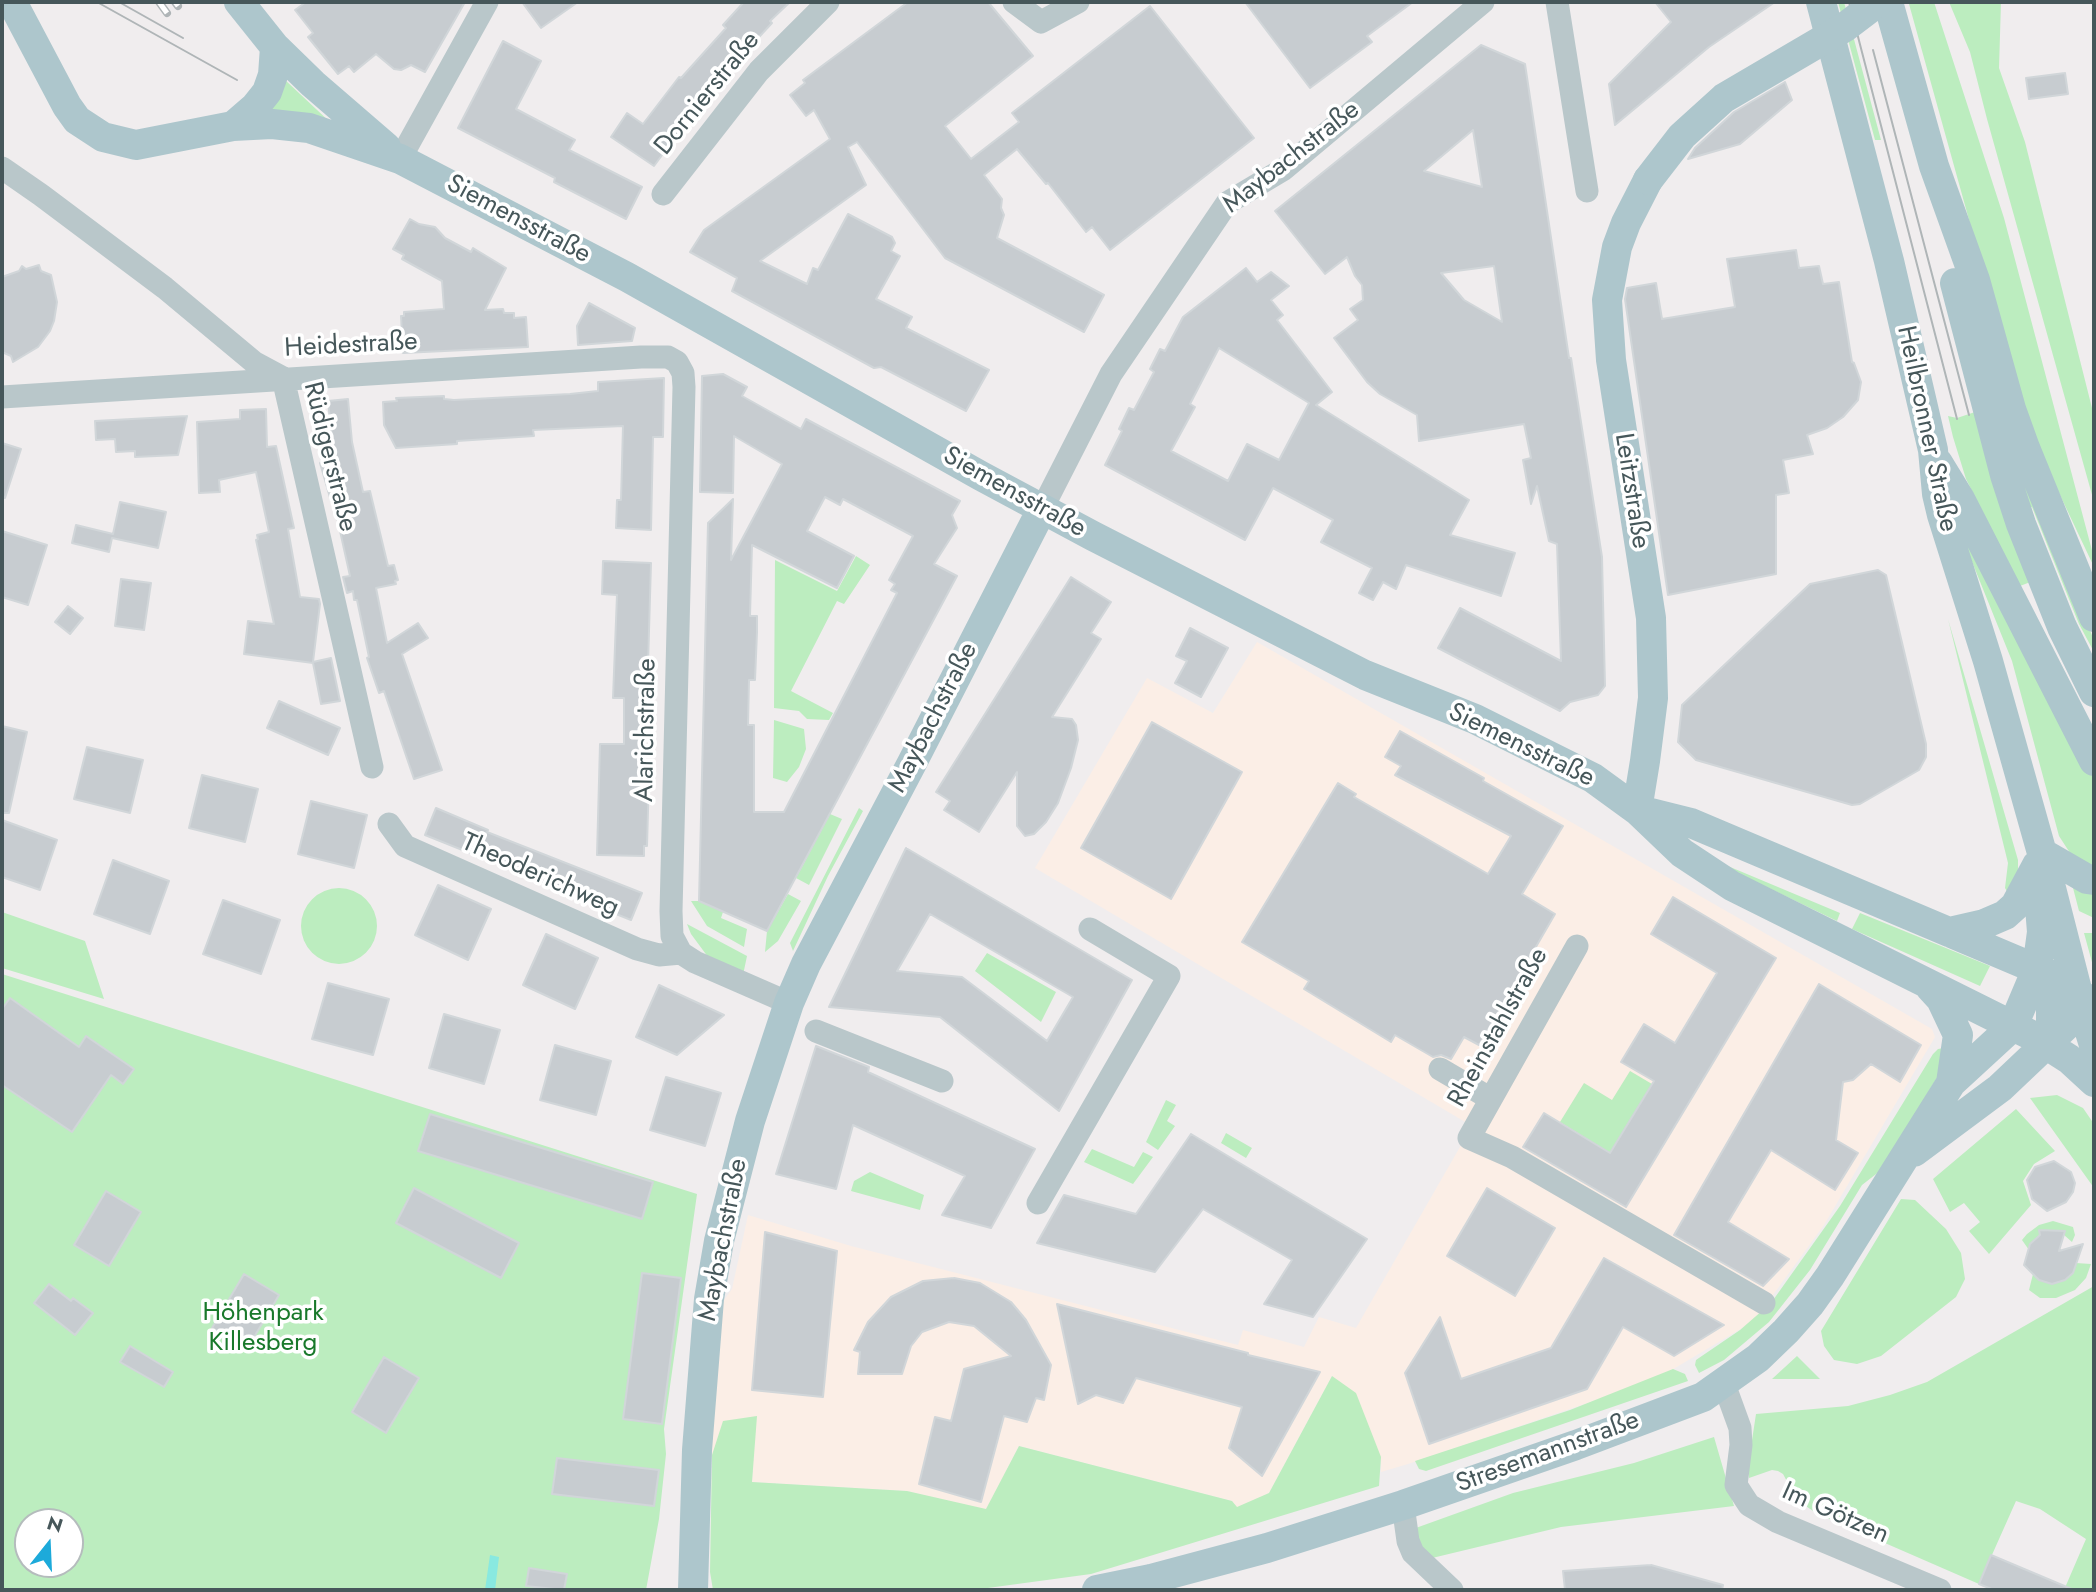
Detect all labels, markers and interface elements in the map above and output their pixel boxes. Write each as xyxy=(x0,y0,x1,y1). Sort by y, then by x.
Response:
street label: Dornierstraße xyxy=(649,26,767,162)
street label: Maybachstraße xyxy=(1218,95,1366,221)
street label: Siemensstraße xyxy=(441,169,595,271)
street label: Heilbronner Straße xyxy=(1889,323,1963,535)
street label: Heidestraße xyxy=(284,327,418,365)
street label: Rüdigerstraße xyxy=(295,379,363,535)
street label: Leitzstraße xyxy=(1606,431,1656,551)
street label: Siemensstraße xyxy=(937,441,1091,545)
street label: Maybachstraße xyxy=(883,638,985,798)
street label: Alarichstraße xyxy=(630,658,664,802)
street label: Siemensstraße xyxy=(1443,697,1599,795)
street label: Theoderichweg xyxy=(457,827,623,925)
street label: Rheinstahlstraße xyxy=(1442,943,1556,1113)
street label: Maybachstraße xyxy=(693,1156,755,1324)
park label: Höhenpark Killesberg xyxy=(202,1298,324,1360)
street label: Stresemannstraße xyxy=(1452,1405,1644,1501)
street label: Im Götzen xyxy=(1777,1477,1893,1551)
north arrow xyxy=(14,1508,84,1578)
text: N xyxy=(44,1509,66,1540)

